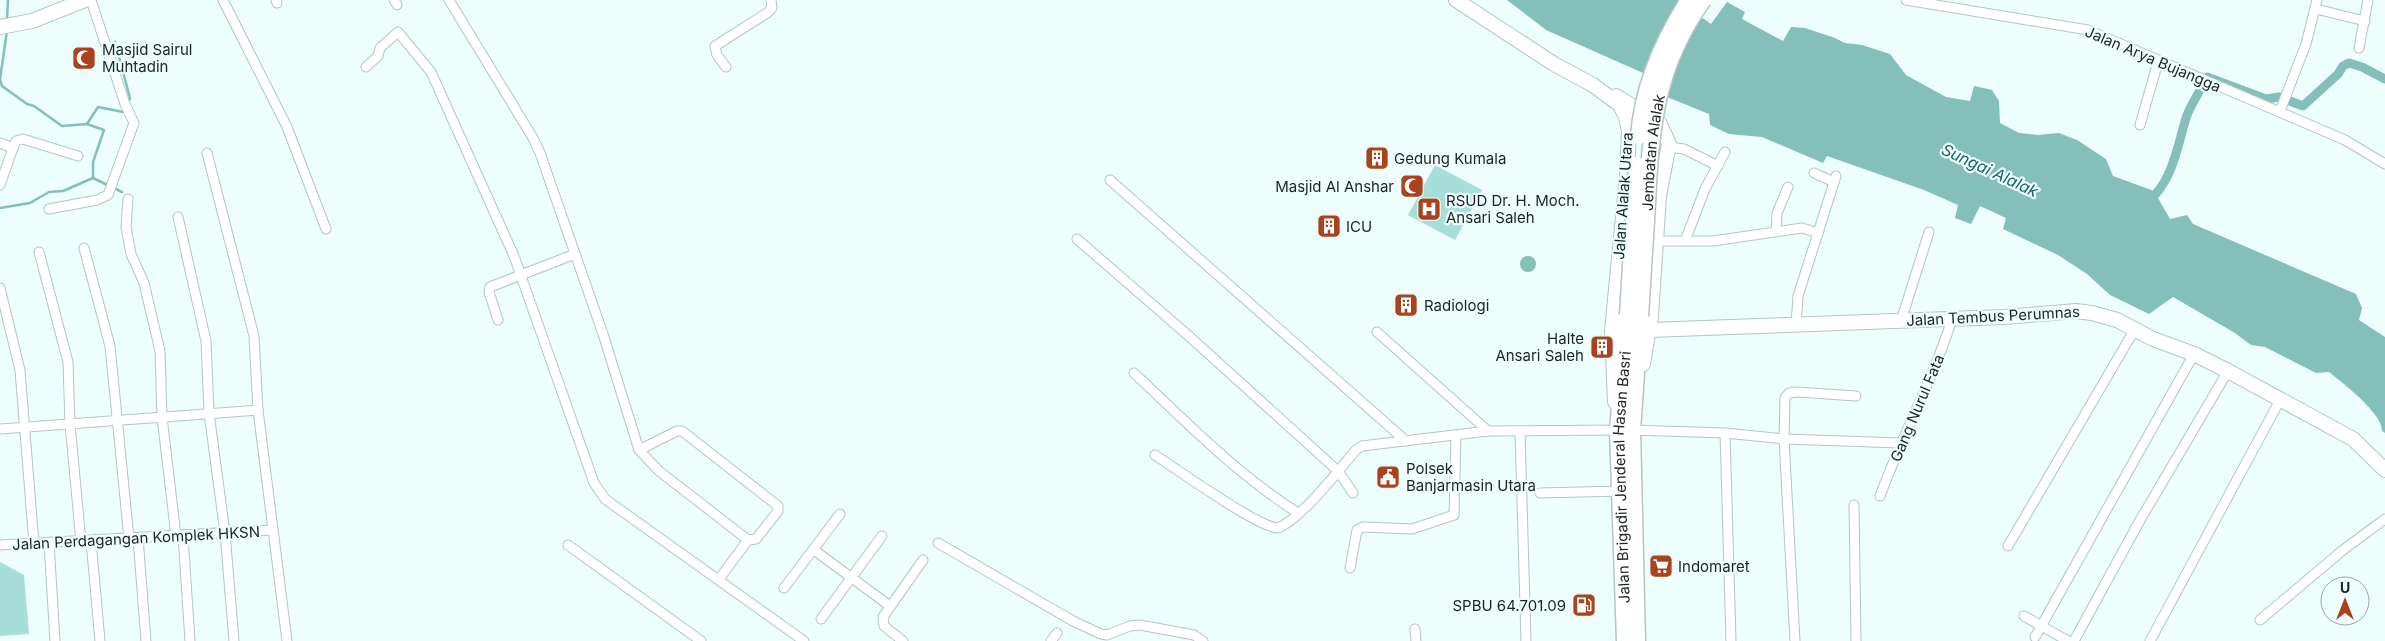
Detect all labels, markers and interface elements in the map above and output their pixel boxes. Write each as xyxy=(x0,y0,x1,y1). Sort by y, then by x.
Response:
street label: Jalan Arya Bujangga xyxy=(2082,22,2224,96)
place label: Masjid Sairul Muhtadin xyxy=(102,40,192,76)
mosque icon: Masjid Sairul Muhtadin xyxy=(71,45,97,71)
street label: Jembatan Alalak xyxy=(1637,91,1669,211)
street label: Jalan Alalak Utara xyxy=(1609,132,1637,260)
water label: Sungai Alalak xyxy=(1938,139,2042,201)
building icon: Gedung Kumala xyxy=(1364,145,1390,171)
place label: Gedung Kumala xyxy=(1394,149,1506,168)
mosque icon: Masjid Al Anshar xyxy=(1399,173,1425,199)
place label: Masjid Al Anshar xyxy=(1275,177,1394,196)
place label: RSUD Dr. H. Moch. Ansari Saleh xyxy=(1446,191,1580,227)
hospital icon: RSUD Dr. H. Moch. Ansari Saleh xyxy=(1416,196,1442,222)
building icon: ICU xyxy=(1316,213,1342,239)
place label: ICU xyxy=(1346,217,1372,236)
building icon: Radiologi xyxy=(1393,292,1419,318)
place label: Radiologi xyxy=(1424,296,1489,315)
street label: Jalan Tembus Perumnas xyxy=(1906,302,2080,330)
place label: Halte Ansari Saleh xyxy=(1495,329,1584,365)
building icon: Halte Ansari Saleh xyxy=(1589,334,1615,360)
street label: Jalan Brigadir Jenderal Hasan Basri xyxy=(1608,350,1634,604)
street label: Gang Nurul Fata xyxy=(1886,351,1948,465)
place label: Polsek Banjarmasin Utara xyxy=(1406,459,1536,495)
public building icon: Polsek Banjarmasin Utara xyxy=(1375,464,1401,490)
street label: Jalan Perdagangan Komplek HKSN xyxy=(12,522,260,554)
supermarket icon: Indomaret xyxy=(1648,553,1674,579)
place label: Indomaret xyxy=(1678,557,1750,576)
north arrow xyxy=(2320,576,2370,626)
text: U xyxy=(2340,579,2350,596)
fuel station icon: SPBU 64.701.09 xyxy=(1571,592,1597,618)
place label: SPBU 64.701.09 xyxy=(1452,596,1566,615)

